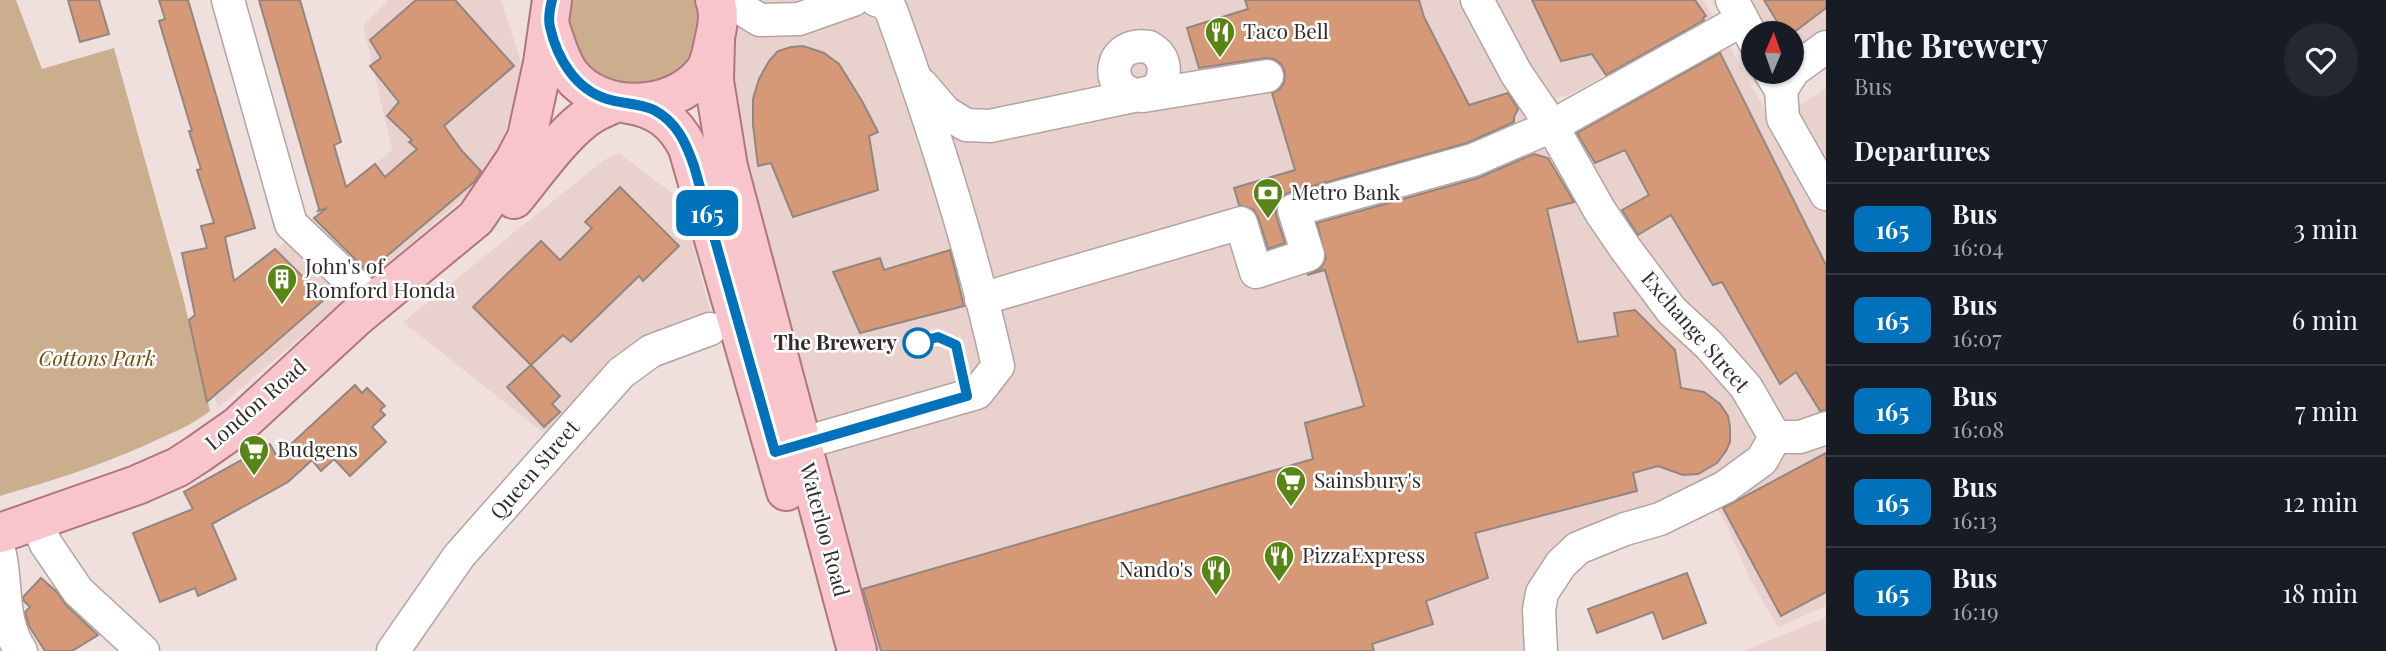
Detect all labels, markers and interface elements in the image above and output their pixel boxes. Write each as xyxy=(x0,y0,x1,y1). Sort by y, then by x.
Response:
restaurant icon: Taco Bell xyxy=(1203,15,1237,59)
place label: Taco Bell xyxy=(1243,16,1329,44)
north arrow xyxy=(1741,21,1804,84)
map controls xyxy=(1741,21,1804,84)
text: The Brewery xyxy=(1854,22,2048,66)
button: heart xyxy=(2284,23,2358,97)
text: Bus xyxy=(1854,70,1892,101)
text: Departures xyxy=(1854,133,1990,168)
bank icon: Metro Bank xyxy=(1251,176,1285,220)
place label: Metro Bank xyxy=(1291,177,1401,205)
line badge: 165 xyxy=(667,190,747,236)
text: Bus xyxy=(1952,196,1997,231)
text: 165 xyxy=(690,197,724,229)
text: 3 min xyxy=(2294,211,2358,246)
text: 165 xyxy=(1876,213,1909,245)
text: 16:04 xyxy=(1952,231,2004,262)
place label: John's of Romford Honda xyxy=(304,251,456,303)
building icon: John's of Romford Honda xyxy=(265,262,299,306)
street label: Exchange Street xyxy=(1636,264,1757,398)
text: Bus xyxy=(1952,287,1997,322)
text: 6 min xyxy=(2292,302,2358,337)
text: 165 xyxy=(1876,304,1909,336)
text: 16:07 xyxy=(1952,322,2002,353)
place label: The Brewery xyxy=(774,327,897,355)
marker: The Brewery xyxy=(903,328,933,358)
park label: Cottons Park xyxy=(38,343,156,371)
street label: London Road xyxy=(198,352,311,455)
text: Bus xyxy=(1952,378,1997,413)
text: 7 min xyxy=(2295,393,2358,428)
text: 165 xyxy=(1876,395,1909,427)
street label: Queen Street xyxy=(483,413,585,524)
text: 16:08 xyxy=(1952,413,2004,444)
supermarket icon: Budgens xyxy=(237,433,271,477)
place label: Budgens xyxy=(277,434,358,462)
street label: Waterloo Road xyxy=(794,459,857,599)
supermarket icon: Sainsbury's xyxy=(1274,464,1308,508)
place label: Sainsbury's xyxy=(1314,465,1421,493)
text: Bus xyxy=(1952,469,1997,504)
text: 12 min xyxy=(2283,484,2358,519)
text: 165 xyxy=(1876,486,1909,518)
text: 16:13 xyxy=(1952,504,1997,535)
restaurant icon: PizzaExpress xyxy=(1262,539,1296,583)
place label: PizzaExpress xyxy=(1302,540,1425,568)
restaurant icon: Nando's xyxy=(1199,553,1233,597)
place label: Nando's xyxy=(1119,554,1193,582)
text: Bus xyxy=(1952,560,1997,595)
text: 18 min xyxy=(2282,575,2358,610)
text: 165 xyxy=(1876,577,1909,609)
text: 16:19 xyxy=(1952,595,1999,626)

